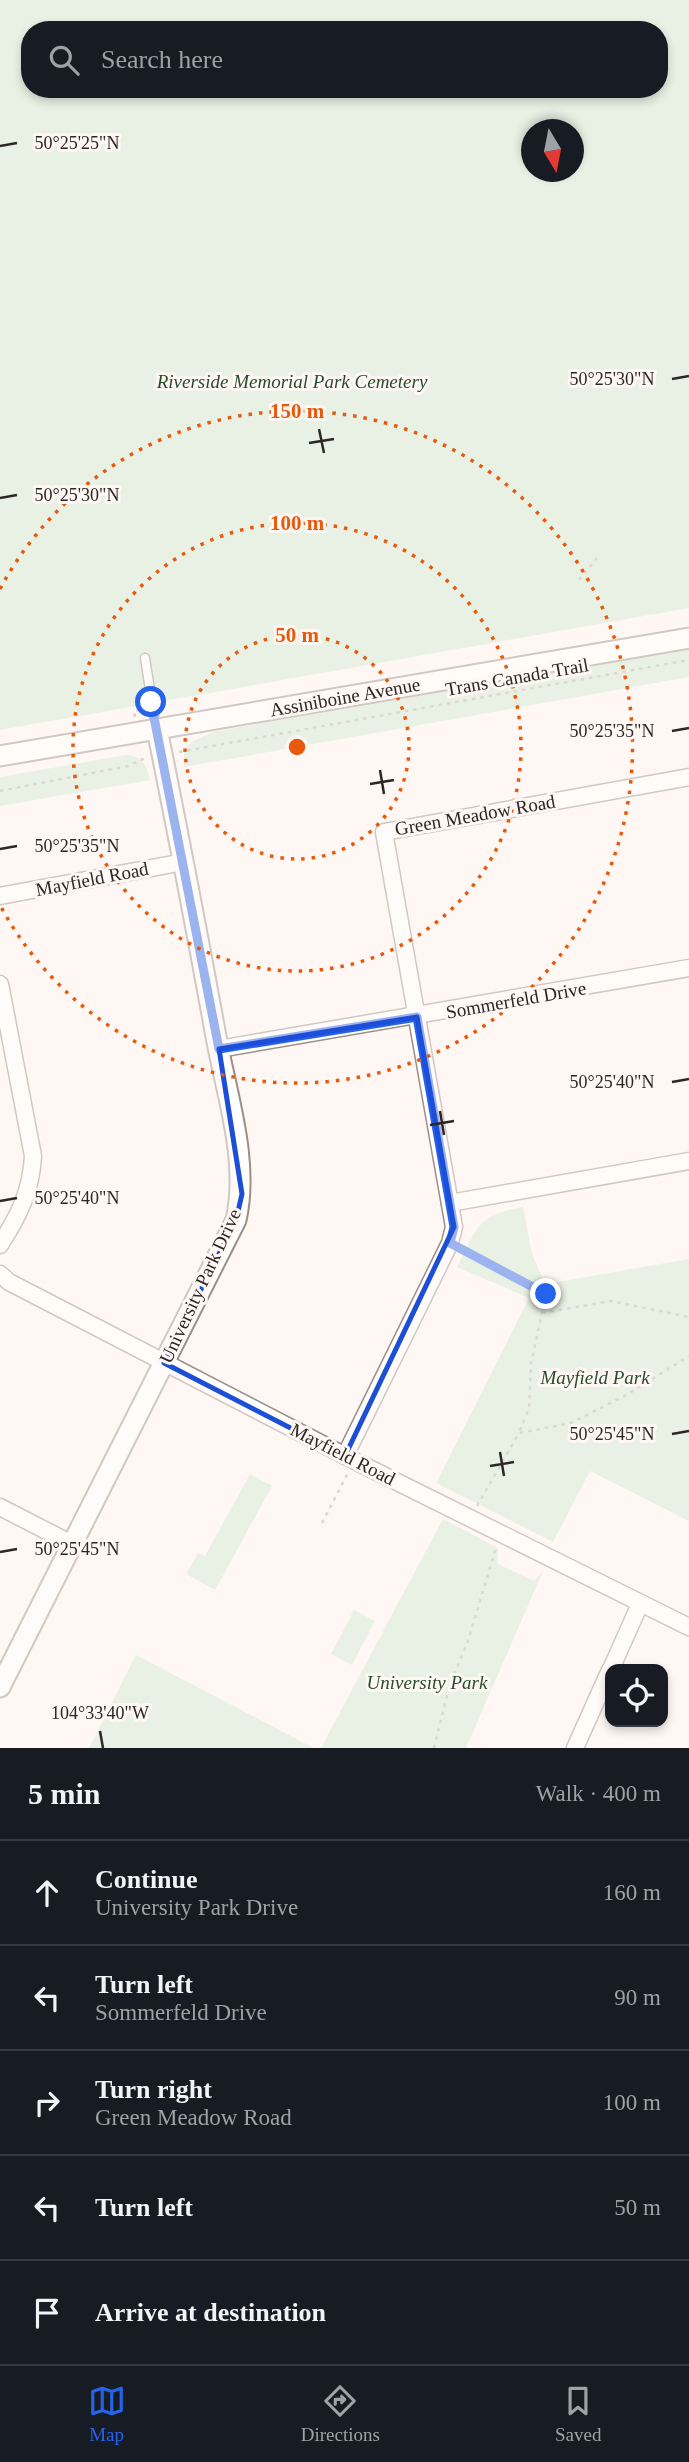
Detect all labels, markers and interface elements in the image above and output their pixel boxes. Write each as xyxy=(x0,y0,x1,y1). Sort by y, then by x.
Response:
search box xyxy=(21,21,668,98)
icon: search xyxy=(45,41,83,79)
text: Search here xyxy=(101,45,223,74)
north arrow xyxy=(521,119,584,182)
text: 50°25'25"N xyxy=(35,133,119,153)
text: 50°25'30"N xyxy=(570,369,654,389)
park label: Riverside Memorial Park Cemetery xyxy=(156,371,428,392)
text: 150 m xyxy=(270,399,325,423)
text: 50°25'30"N xyxy=(35,485,119,505)
text: 100 m xyxy=(270,511,325,535)
text: 50 m xyxy=(275,623,319,647)
street label: Trans Canada Trail xyxy=(444,654,590,700)
street label: Assiniboine Avenue xyxy=(268,673,422,721)
route start xyxy=(135,686,166,717)
text: 50°25'35"N xyxy=(570,721,654,741)
centre of rings xyxy=(285,735,309,759)
street label: Green Meadow Road xyxy=(393,790,557,839)
text: 50°25'35"N xyxy=(35,836,119,856)
street label: Mayfield Road xyxy=(34,858,151,900)
street label: Sommerfeld Drive xyxy=(444,977,588,1023)
text: 50°25'40"N xyxy=(570,1072,654,1092)
text: 50°25'40"N xyxy=(35,1188,119,1208)
street label: University Park Drive xyxy=(155,1206,245,1366)
route end xyxy=(530,1278,561,1309)
park label: Mayfield Park xyxy=(539,1367,650,1388)
street label: Mayfield Road xyxy=(287,1419,399,1490)
text: 50°25'45"N xyxy=(570,1424,654,1444)
text: 50°25'45"N xyxy=(35,1539,119,1559)
map controls xyxy=(605,1664,668,1727)
button: locate xyxy=(605,1664,668,1727)
park label: University Park xyxy=(367,1672,488,1693)
text: 104°33'40"W xyxy=(51,1703,149,1723)
text: 5 min xyxy=(28,1777,101,1810)
text: Walk · 400 m xyxy=(536,1781,661,1806)
text: Continue xyxy=(95,1865,198,1894)
icon: ahead xyxy=(28,1874,66,1912)
text: 160 m xyxy=(603,1880,661,1905)
text: University Park Drive xyxy=(95,1895,298,1920)
text: Turn left xyxy=(95,1970,193,1999)
icon: left xyxy=(28,1979,66,2017)
text: 90 m xyxy=(614,1985,661,2010)
text: Sommerfeld Drive xyxy=(95,2000,267,2025)
text: Turn right xyxy=(95,2075,212,2104)
icon: right xyxy=(28,2084,66,2122)
text: 100 m xyxy=(603,2090,661,2115)
text: Green Meadow Road xyxy=(95,2105,292,2130)
icon: left xyxy=(28,2189,66,2227)
text: Turn left xyxy=(95,2193,193,2222)
text: 50 m xyxy=(614,2195,661,2220)
icon: arrive xyxy=(28,2294,66,2332)
text: Arrive at destination xyxy=(95,2298,326,2327)
tab: Map xyxy=(88,2382,126,2446)
tab: Directions xyxy=(301,2382,380,2446)
tab: Saved xyxy=(555,2382,601,2446)

